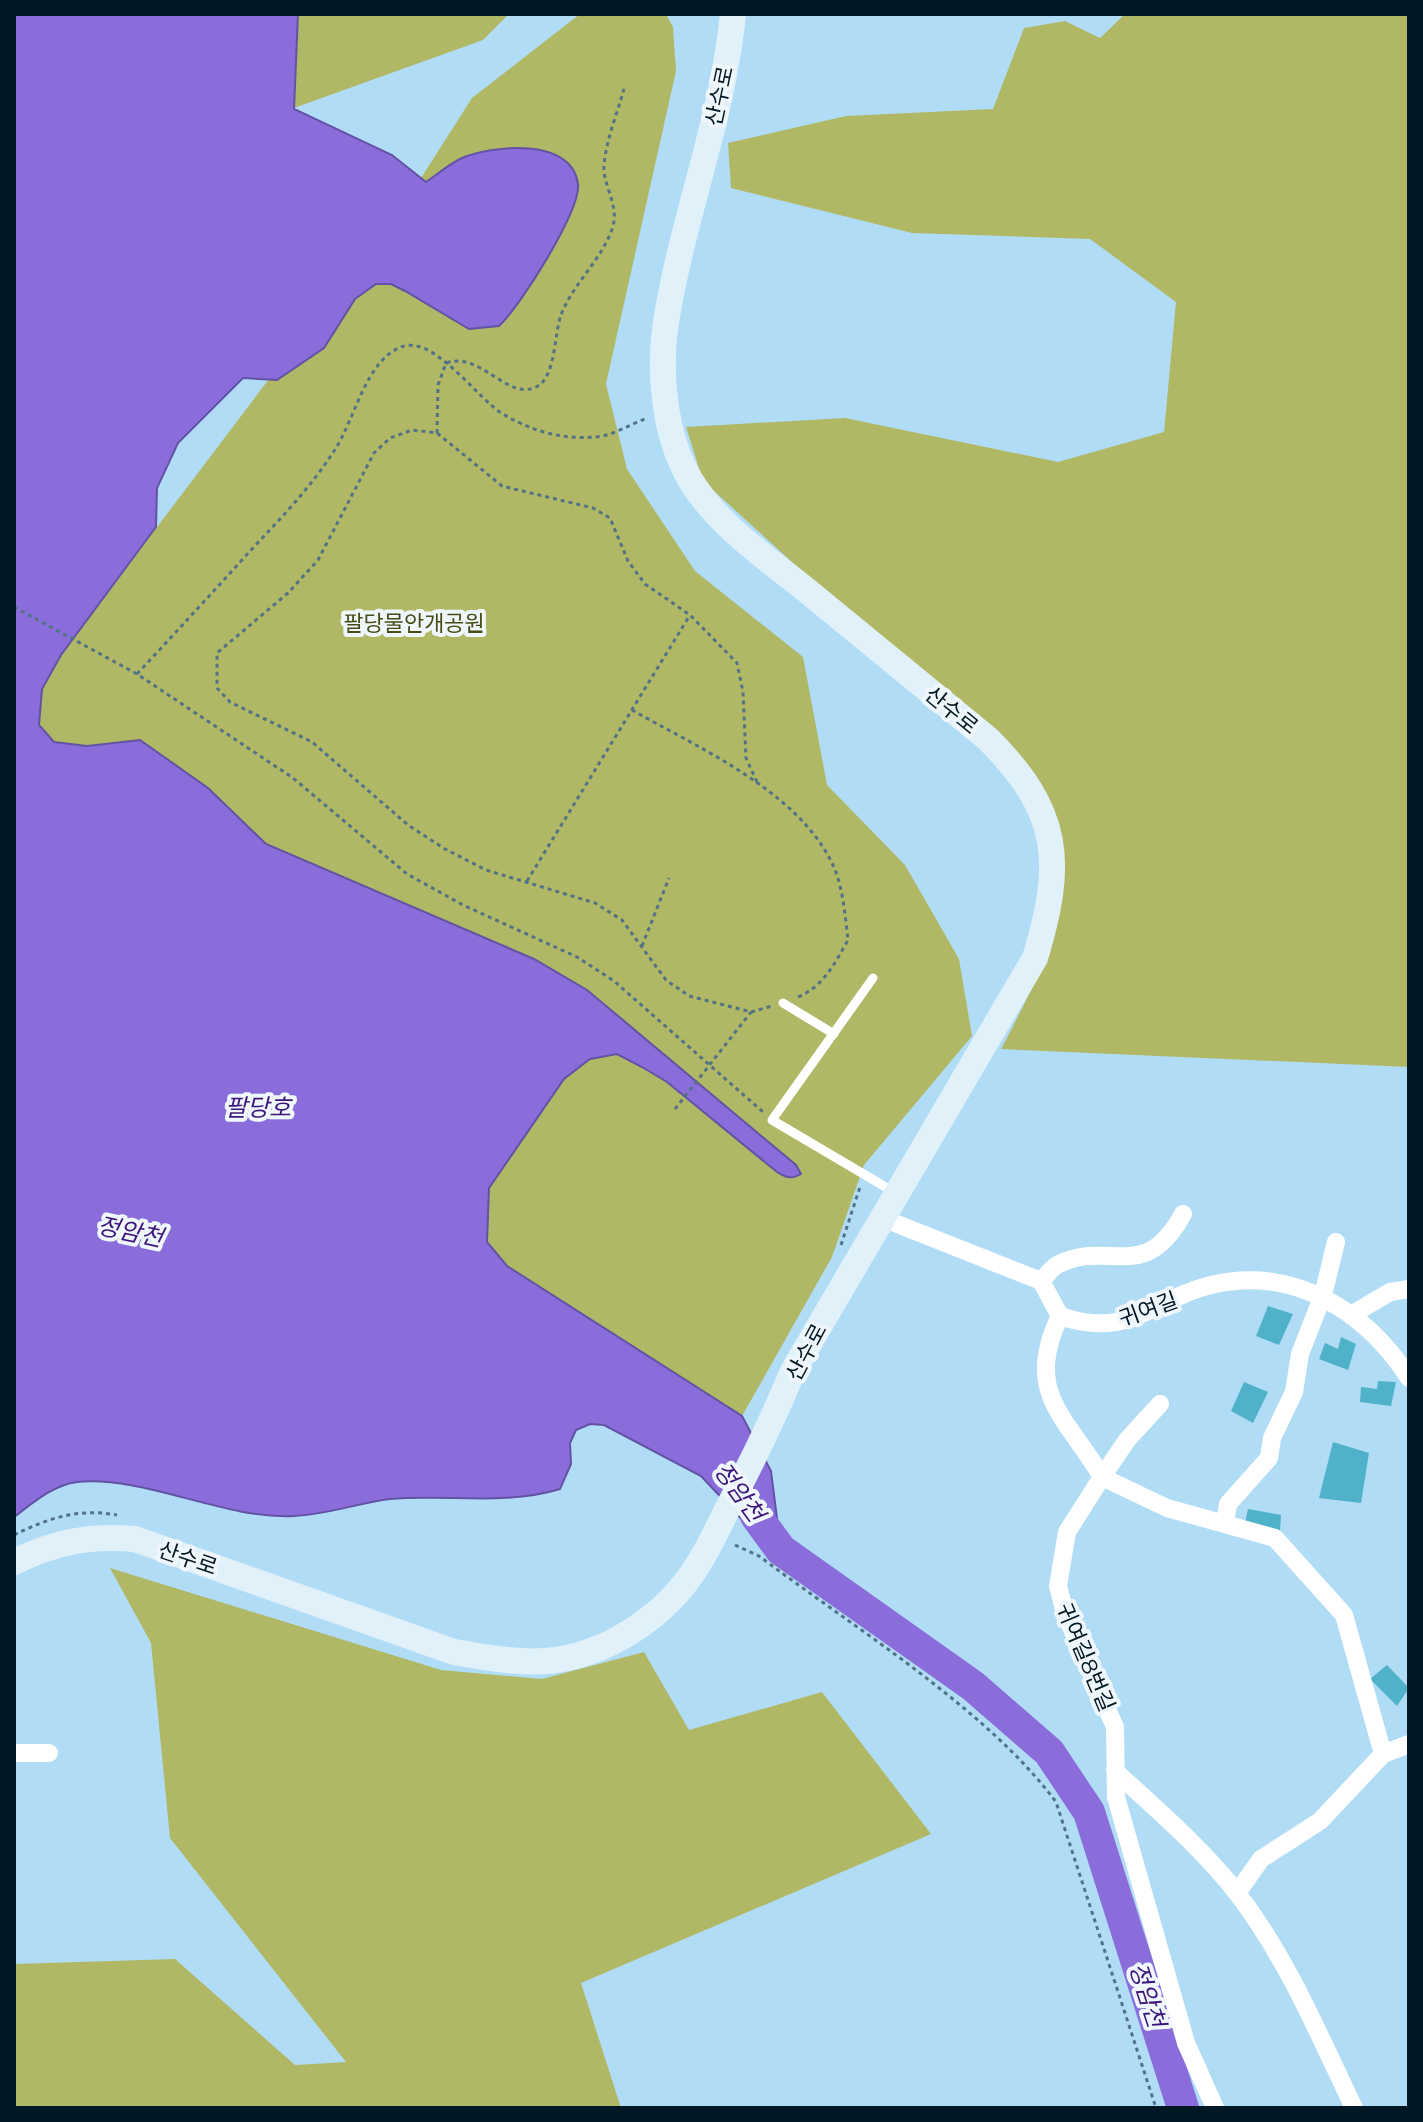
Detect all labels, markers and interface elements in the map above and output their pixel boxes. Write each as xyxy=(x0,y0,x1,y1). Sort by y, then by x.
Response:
street label: 산수로 xyxy=(700,64,739,129)
park label: 팔당물안개공원 xyxy=(343,610,485,637)
street label: 산수로 xyxy=(920,681,984,740)
water label: 팔당호 xyxy=(225,1093,293,1122)
water label: 정암천 xyxy=(95,1210,168,1253)
street label: 귀여길 xyxy=(1115,1286,1181,1333)
street label: 산수로 xyxy=(780,1319,833,1385)
water label: 정암천 xyxy=(708,1456,772,1529)
street label: 산수로 xyxy=(155,1536,221,1581)
street label: 귀여길8번길 xyxy=(1051,1599,1120,1716)
water label: 정암천 xyxy=(1123,1959,1172,2034)

